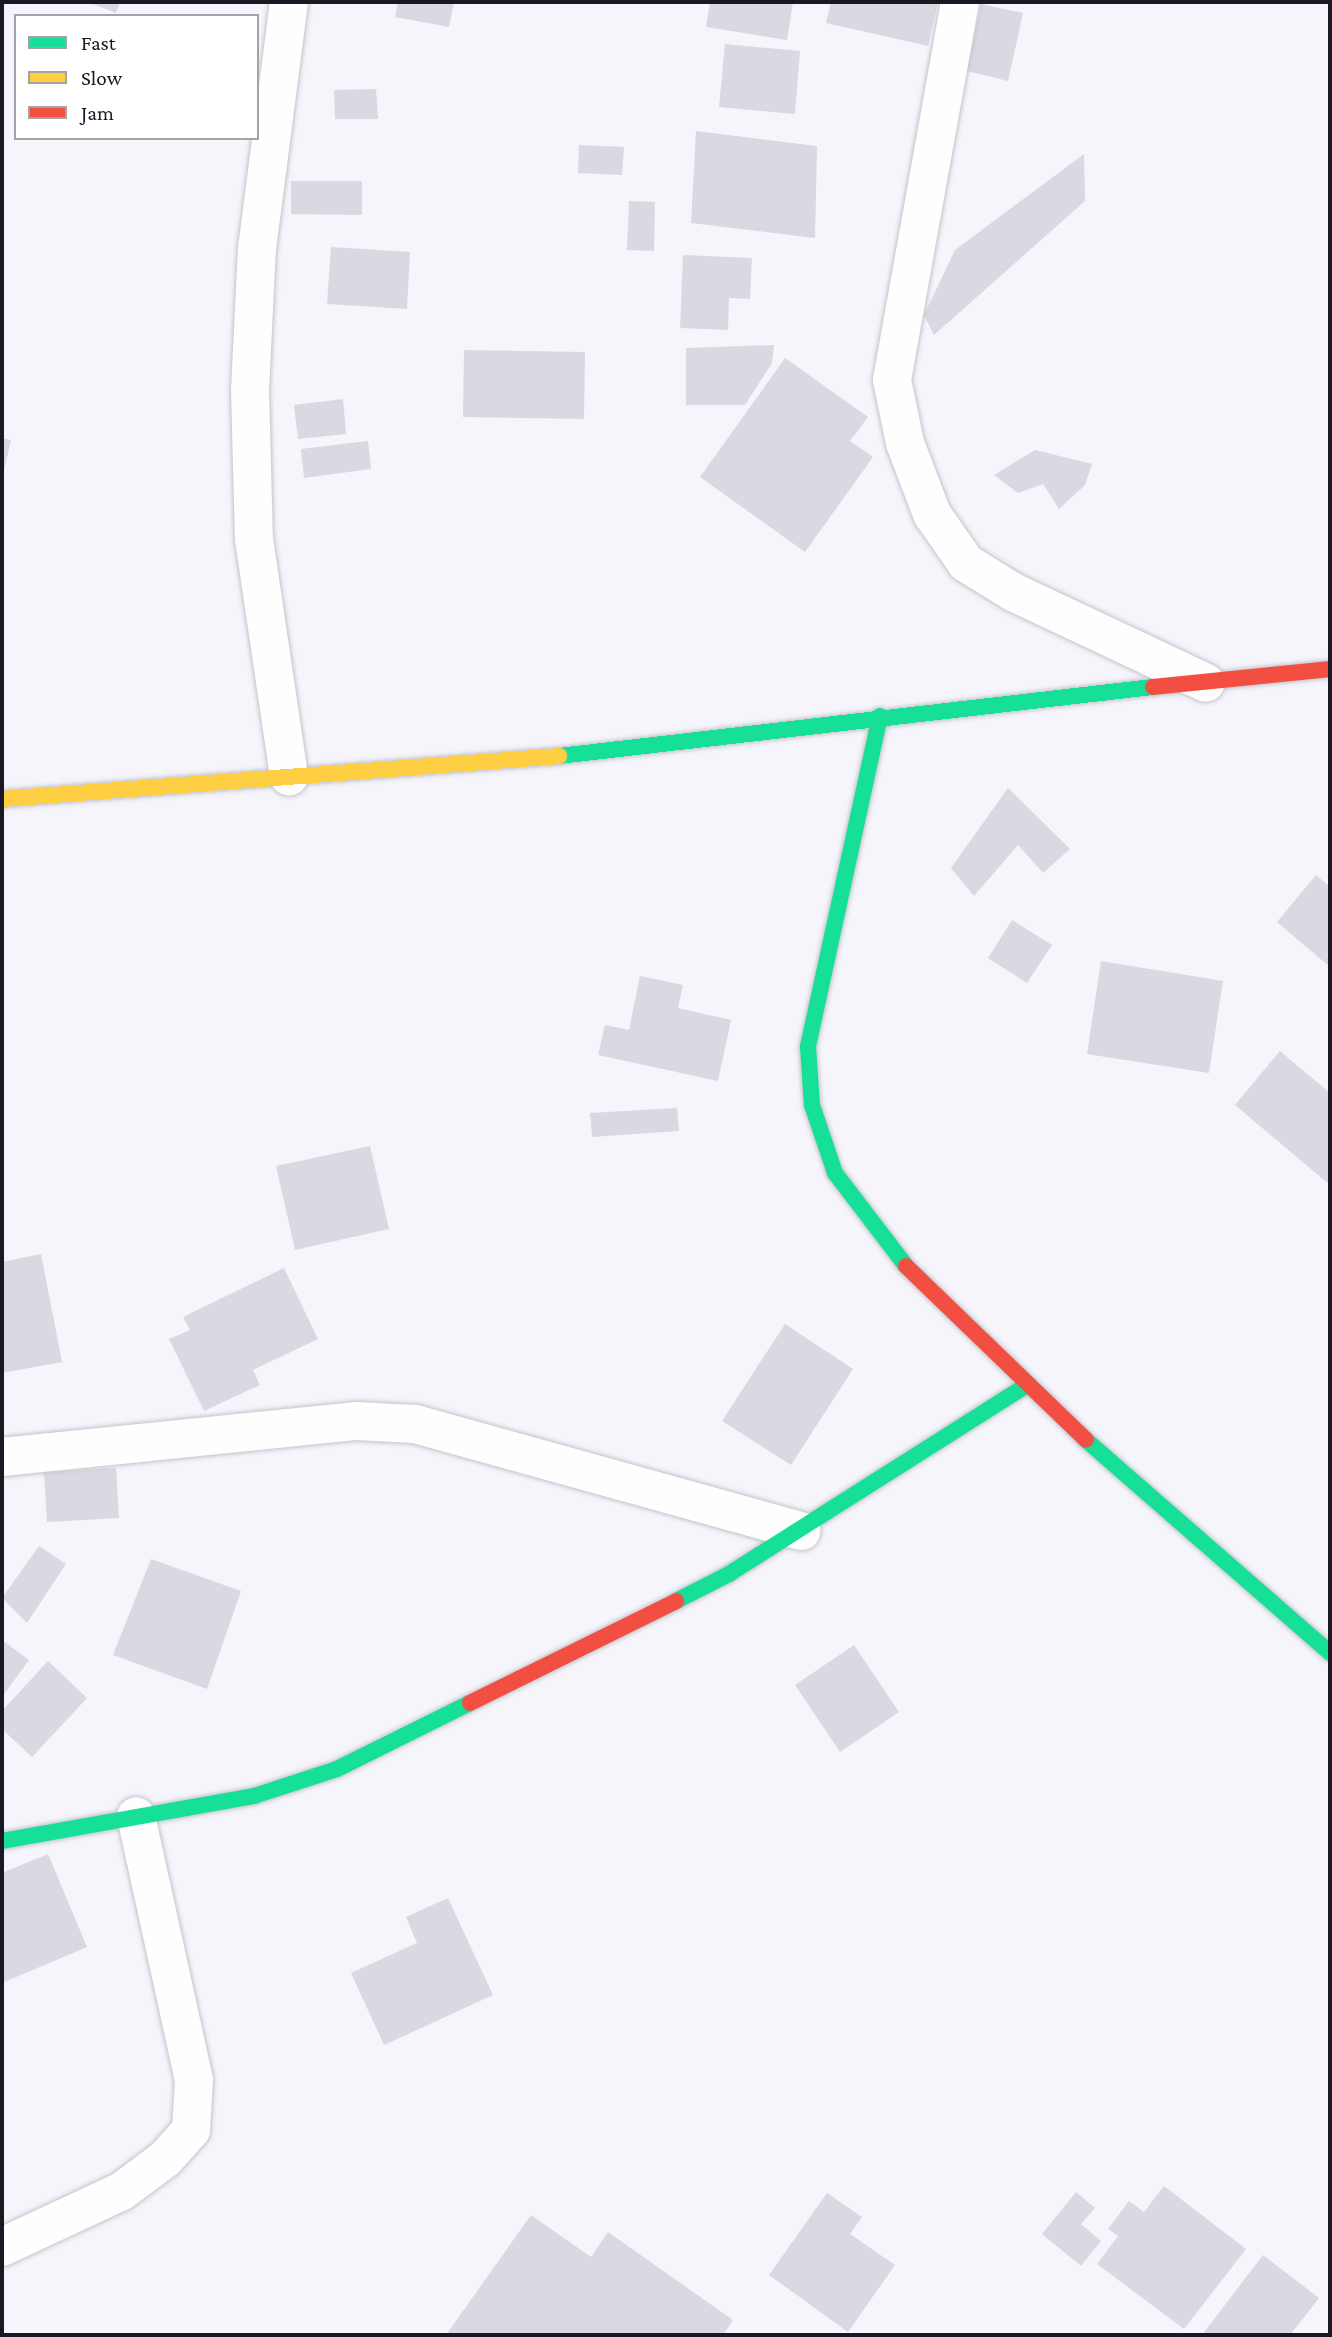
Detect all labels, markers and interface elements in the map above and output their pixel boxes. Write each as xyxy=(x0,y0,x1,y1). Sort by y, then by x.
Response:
legend xyxy=(14,14,259,140)
text: Fast xyxy=(81,31,116,55)
text: Slow xyxy=(81,66,122,90)
text: Jam xyxy=(81,101,114,125)

